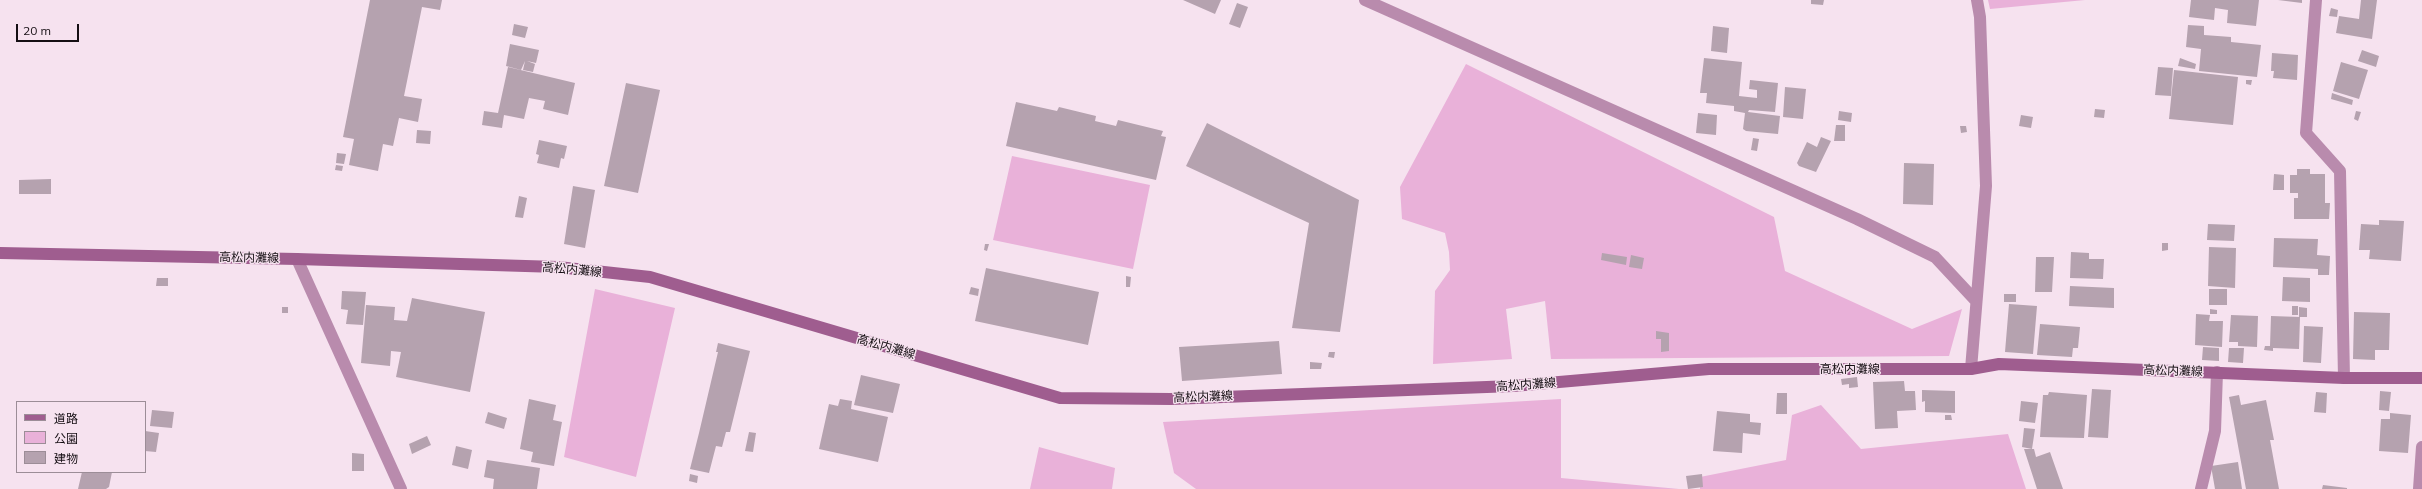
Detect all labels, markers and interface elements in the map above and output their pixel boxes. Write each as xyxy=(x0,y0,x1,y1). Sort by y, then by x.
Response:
scale bar xyxy=(18,16,81,42)
text: 20 m xyxy=(23,23,51,38)
street label: 高松内灘線 xyxy=(219,250,279,266)
street label: 高松内灘線 xyxy=(541,260,603,280)
street label: 高松内灘線 xyxy=(855,332,917,362)
street label: 高松内灘線 xyxy=(1820,362,1880,376)
street label: 高松内灘線 xyxy=(2143,363,2203,379)
street label: 高松内灘線 xyxy=(1496,376,1556,394)
street label: 高松内灘線 xyxy=(1173,389,1233,405)
legend xyxy=(16,401,146,473)
text: 道路 xyxy=(54,411,78,426)
text: 公園 xyxy=(54,431,78,446)
text: 建物 xyxy=(54,451,78,466)

